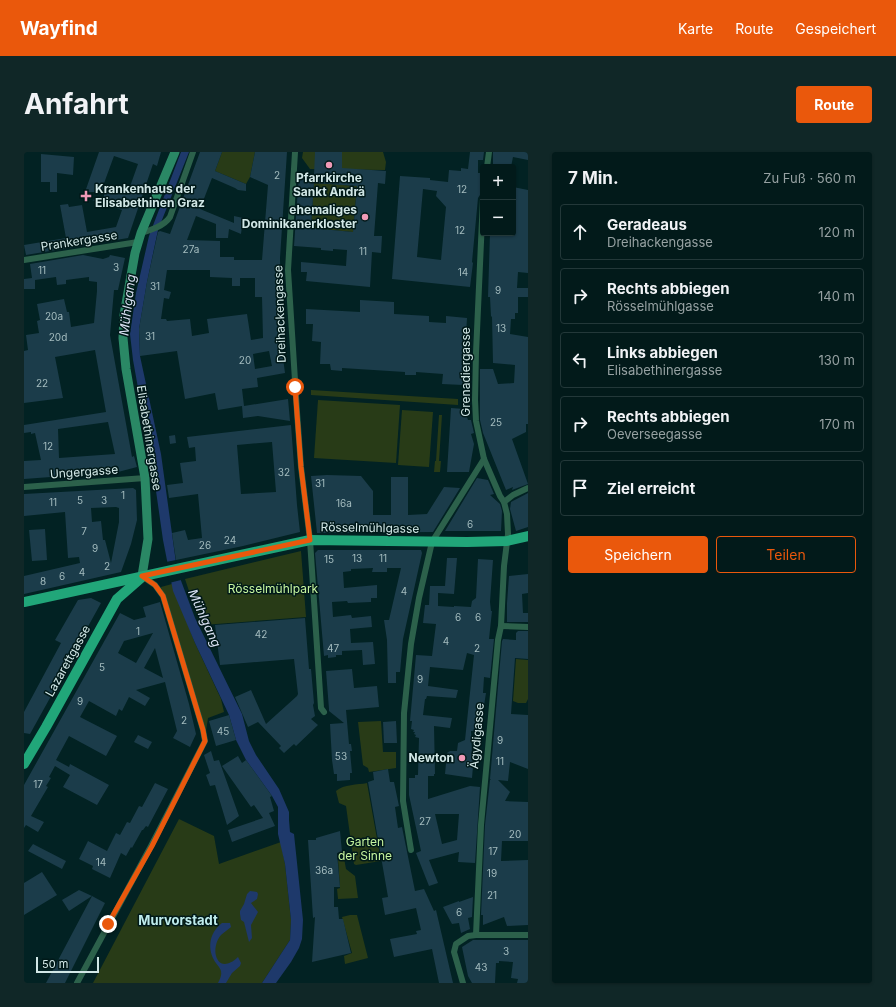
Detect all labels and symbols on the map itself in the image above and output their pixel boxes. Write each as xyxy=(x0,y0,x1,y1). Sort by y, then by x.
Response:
marker: Pfarrkirche Sankt Andrä xyxy=(324,160,334,170)
house number: 2 xyxy=(274,169,280,181)
place label: Pfarrkirche Sankt Andrä xyxy=(293,170,365,199)
place label: Krankenhaus der Elisabethinen Graz xyxy=(95,181,205,210)
house number: 12 xyxy=(457,183,467,195)
marker: Krankenhaus der Elisabethinen Graz xyxy=(80,190,92,202)
place label: ehemaliges Dominikanerkloster xyxy=(242,202,357,231)
marker: ehemaliges Dominikanerkloster xyxy=(360,212,370,222)
house number: 12 xyxy=(455,224,465,236)
street label: Prankergasse xyxy=(40,227,118,254)
house number: 27a xyxy=(183,243,199,255)
house number: 11 xyxy=(359,245,367,257)
house number: 3 xyxy=(113,261,119,273)
house number: 11 xyxy=(38,264,46,276)
street label: Dreihackengasse xyxy=(270,265,289,363)
house number: 14 xyxy=(458,266,468,278)
water label: Mühlgang xyxy=(115,273,139,337)
house number: 31 xyxy=(150,280,160,292)
house number: 9 xyxy=(495,284,501,296)
house number: 20a xyxy=(45,310,63,322)
house number: 13 xyxy=(496,322,506,334)
street label: Grenadiergasse xyxy=(458,327,473,417)
house number: 31 xyxy=(145,330,155,342)
house number: 20d xyxy=(49,331,67,343)
house number: 20 xyxy=(239,354,251,366)
house number: 22 xyxy=(36,377,48,389)
route start xyxy=(286,378,304,396)
street label: Elisabethinergasse xyxy=(134,384,165,492)
house number: 25 xyxy=(490,416,502,428)
house number: 12 xyxy=(43,440,53,452)
street label: Ungergasse xyxy=(49,462,119,481)
house number: 32 xyxy=(278,466,290,478)
house number: 31 xyxy=(315,477,325,489)
house number: 1 xyxy=(121,489,125,501)
house number: 5 xyxy=(77,494,83,506)
house number: 3 xyxy=(101,494,107,506)
house number: 11 xyxy=(49,496,57,508)
house number: 16a xyxy=(336,497,352,509)
house number: 6 xyxy=(467,518,473,530)
street label: Rösselmühlgasse xyxy=(321,519,419,536)
house number: 7 xyxy=(81,525,87,537)
house number: 24 xyxy=(224,534,236,546)
house number: 26 xyxy=(199,539,211,551)
house number: 9 xyxy=(92,542,98,554)
house number: 13 xyxy=(352,552,362,564)
house number: 11 xyxy=(379,552,387,564)
house number: 15 xyxy=(324,553,334,565)
house number: 2 xyxy=(104,560,110,572)
house number: 4 xyxy=(79,566,85,578)
house number: 6 xyxy=(59,570,65,582)
house number: 8 xyxy=(40,575,46,587)
park label: Rösselmühlpark xyxy=(228,581,319,596)
house number: 4 xyxy=(401,585,407,597)
water label: Mühlgang xyxy=(185,586,225,650)
house number: 6 xyxy=(455,611,461,623)
house number: 6 xyxy=(475,611,481,623)
street label: Lazarettgasse xyxy=(42,622,93,699)
house number: 1 xyxy=(136,625,140,637)
house number: 42 xyxy=(255,628,267,640)
house number: 4 xyxy=(443,635,449,647)
house number: 47 xyxy=(327,642,339,654)
house number: 2 xyxy=(474,642,480,654)
house number: 5 xyxy=(99,661,105,673)
house number: 9 xyxy=(417,673,423,685)
house number: 9 xyxy=(77,695,83,707)
street label: Ägydigasse xyxy=(466,702,487,770)
house number: 2 xyxy=(181,714,187,726)
house number: 45 xyxy=(217,725,229,737)
house number: 9 xyxy=(497,734,503,746)
house number: 53 xyxy=(335,750,347,762)
place label: Newton xyxy=(409,750,454,765)
marker: Newton xyxy=(457,753,467,763)
house number: 11 xyxy=(496,755,504,767)
house number: 17 xyxy=(33,778,43,790)
house number: 27 xyxy=(419,815,431,827)
house number: 20 xyxy=(509,828,521,840)
park label: Garten der Sinne xyxy=(338,834,392,863)
house number: 17 xyxy=(488,845,498,857)
house number: 14 xyxy=(96,856,106,868)
house number: 36a xyxy=(315,864,333,876)
house number: 19 xyxy=(487,867,497,879)
house number: 21 xyxy=(487,889,497,901)
house number: 6 xyxy=(456,906,462,918)
district label: Murvorstadt xyxy=(138,912,218,928)
route end xyxy=(99,915,117,933)
house number: 3 xyxy=(503,945,509,957)
scale bar xyxy=(36,955,99,974)
house number: 43 xyxy=(475,961,487,973)

